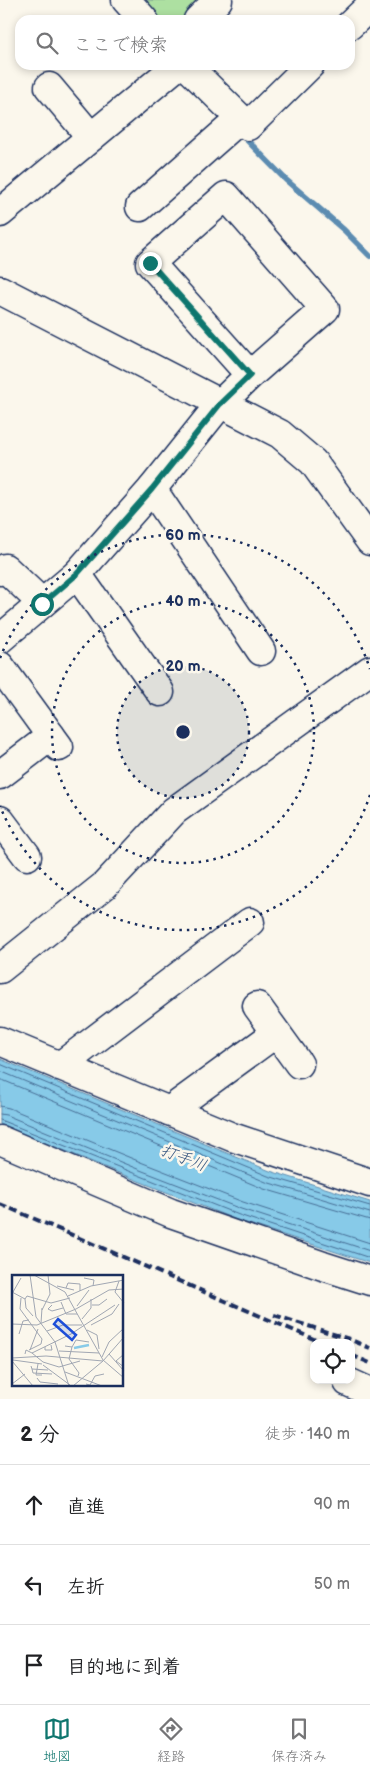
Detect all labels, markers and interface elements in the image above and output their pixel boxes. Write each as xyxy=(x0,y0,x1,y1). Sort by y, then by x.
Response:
search box xyxy=(15,15,355,70)
icon: search xyxy=(33,29,61,57)
text: ここで検索 xyxy=(73,34,168,57)
route end xyxy=(139,252,162,275)
text: 60 m xyxy=(165,526,201,545)
text: 40 m xyxy=(165,592,201,611)
route start xyxy=(31,593,54,616)
text: 20 m xyxy=(166,657,201,676)
centre of rings xyxy=(174,723,192,741)
water label: 打手川 xyxy=(158,1141,209,1176)
inset map xyxy=(12,1275,124,1386)
map controls xyxy=(310,1339,355,1384)
button: locate xyxy=(310,1339,355,1384)
text: 2 分 xyxy=(20,1422,59,1447)
text: 徒歩 · 140 m xyxy=(265,1425,350,1444)
icon: ahead xyxy=(20,1491,48,1519)
text: 90 m xyxy=(314,1495,350,1514)
text: 直進 xyxy=(67,1496,105,1519)
icon: left xyxy=(20,1571,48,1599)
text: 50 m xyxy=(314,1575,350,1594)
text: 左折 xyxy=(67,1576,105,1599)
icon: arrive xyxy=(20,1651,48,1679)
text: 目的地に到着 xyxy=(67,1656,181,1679)
tab: 地図 xyxy=(43,1715,71,1765)
tab: 経路 xyxy=(157,1715,185,1765)
tab: 保存済み xyxy=(271,1715,327,1765)

